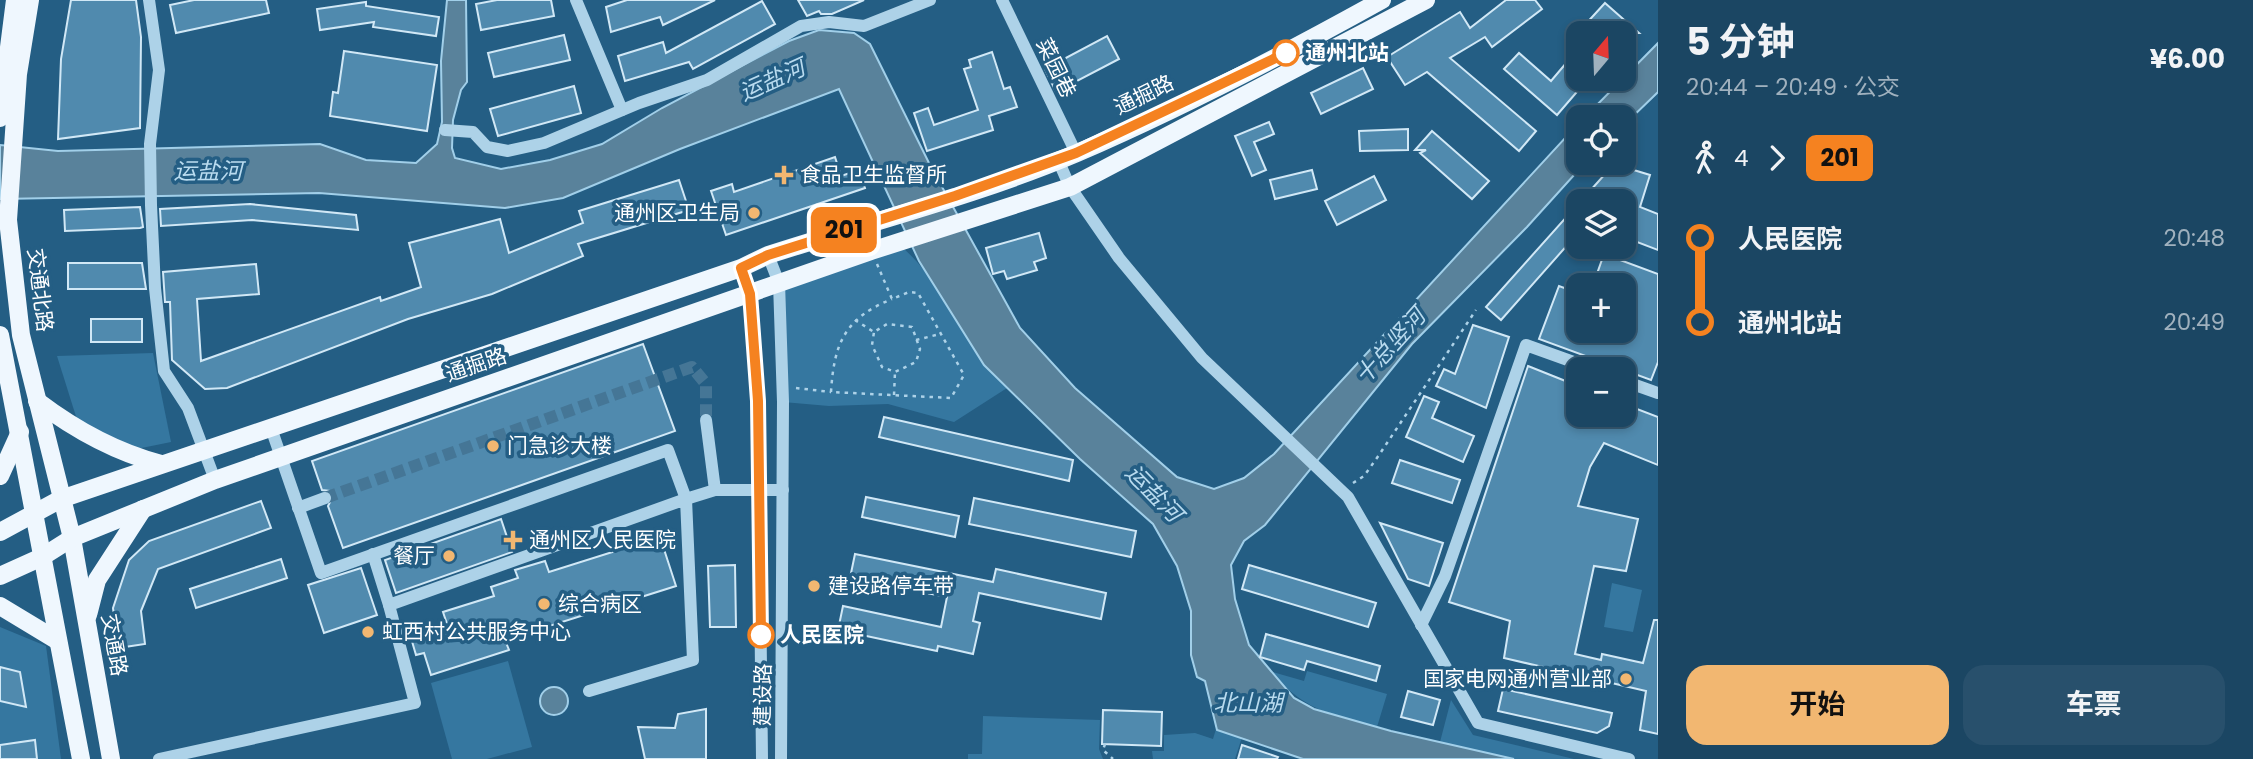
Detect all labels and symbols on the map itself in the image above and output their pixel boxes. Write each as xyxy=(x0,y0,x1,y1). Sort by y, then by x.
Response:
north arrow xyxy=(1566,21,1636,91)
street label: 菜园巷 xyxy=(1030,33,1083,102)
place label: 通州北站 xyxy=(1305,38,1389,67)
marker: 通州北站 xyxy=(1273,40,1299,66)
water label: 运盐河 xyxy=(734,50,814,109)
street label: 通掘路 xyxy=(1109,68,1178,121)
water label: 运盐河 xyxy=(174,155,247,187)
place label: 食品卫生监督所 xyxy=(800,160,947,189)
marker: 食品卫生监督所 xyxy=(774,165,794,185)
place label: 通州区卫生局 xyxy=(614,198,740,227)
marker: 通州区卫生局 xyxy=(746,205,762,221)
line badge: 201 xyxy=(804,207,884,253)
street label: 交通北路 xyxy=(21,246,60,333)
water label: 十总竖河 xyxy=(1347,298,1435,391)
street label: 通掘路 xyxy=(441,341,510,388)
place label: 门急诊大楼 xyxy=(507,431,612,460)
marker: 门急诊大楼 xyxy=(485,438,501,454)
water label: 运盐河 xyxy=(1119,457,1192,532)
place label: 通州区人民医院 xyxy=(529,525,676,554)
marker: 通州区人民医院 xyxy=(503,530,523,550)
place label: 餐厅 xyxy=(393,541,435,570)
marker: 餐厅 xyxy=(441,548,457,564)
place label: 建设路停车带 xyxy=(828,571,954,600)
marker: 建设路停车带 xyxy=(806,578,822,594)
place label: 综合病区 xyxy=(558,589,642,618)
marker: 综合病区 xyxy=(536,596,552,612)
street label: 交通路 xyxy=(95,611,134,678)
place label: 虹西村公共服务中心 xyxy=(382,617,571,646)
place label: 人民医院 xyxy=(780,620,864,649)
marker: 人民医院 xyxy=(748,622,774,648)
marker: 虹西村公共服务中心 xyxy=(360,624,376,640)
street label: 建设路 xyxy=(747,663,778,727)
place label: 国家电网通州营业部 xyxy=(1423,664,1612,693)
marker: 国家电网通州营业部 xyxy=(1618,671,1634,687)
water label: 北山湖 xyxy=(1214,687,1286,719)

